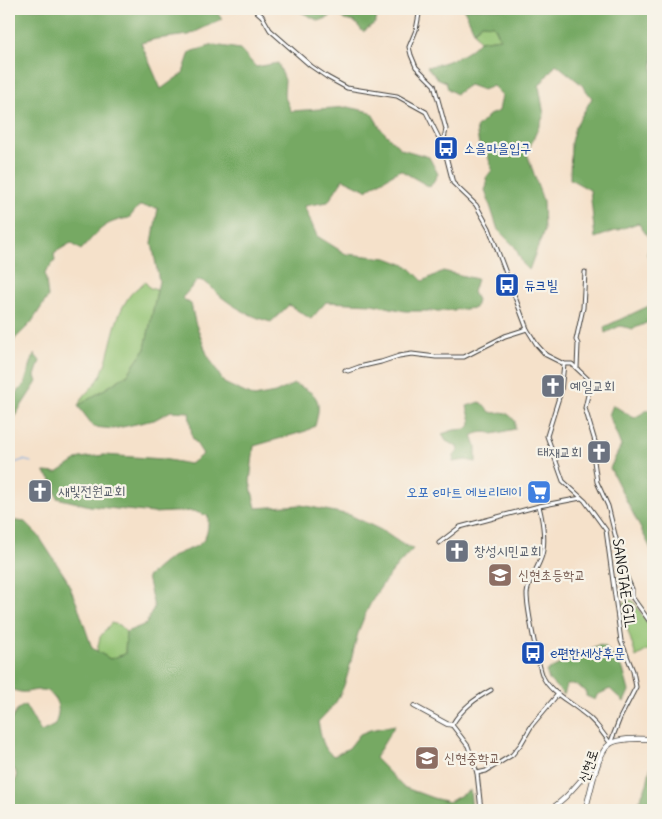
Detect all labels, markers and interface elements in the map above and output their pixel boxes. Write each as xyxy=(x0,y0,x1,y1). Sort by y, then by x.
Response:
bus stop icon: 소을마을입구 xyxy=(433,135,459,161)
place label: 소을마을입구 xyxy=(464,139,532,157)
bus stop icon: 듀크빌 xyxy=(494,272,520,298)
place label: 듀크빌 xyxy=(524,276,559,294)
church icon: 예일교회 xyxy=(540,373,566,399)
place label: 예일교회 xyxy=(570,377,615,395)
church icon: 태재교회 xyxy=(586,439,612,465)
place label: 태재교회 xyxy=(537,443,582,461)
church icon: 새빛전원교회 xyxy=(27,478,53,504)
supermarket icon: 오포 e마트 에브리데이 xyxy=(526,479,552,505)
place label: 새빛전원교회 xyxy=(58,482,126,500)
place label: 오포 e마트 에브리데이 xyxy=(406,483,522,501)
street label: SANGTAE-GIL xyxy=(609,537,639,629)
church icon: 창성시민교회 xyxy=(444,538,470,564)
place label: 창성시민교회 xyxy=(474,542,542,560)
school or university icon: 신현초등학교 xyxy=(487,562,513,588)
place label: 신현초등학교 xyxy=(518,566,586,584)
bus stop icon: e편한세상후문 xyxy=(520,640,546,666)
place label: e편한세상후문 xyxy=(550,644,625,662)
school or university icon: 신현중학교 xyxy=(414,745,440,771)
street label: 신현로 xyxy=(574,747,602,785)
place label: 신현중학교 xyxy=(444,749,500,767)

